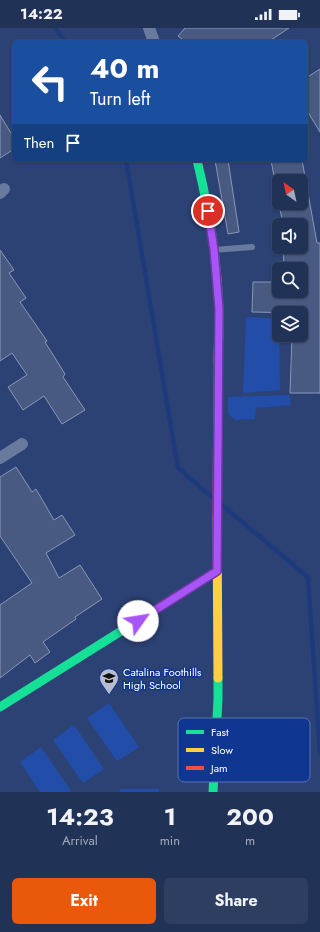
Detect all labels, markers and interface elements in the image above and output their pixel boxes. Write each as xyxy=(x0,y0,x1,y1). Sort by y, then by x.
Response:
text: 14:22 xyxy=(20,3,63,25)
text: 40 m xyxy=(90,48,159,89)
icon: left xyxy=(24,56,76,108)
text: Turn left xyxy=(90,86,150,112)
text: Then xyxy=(24,132,54,154)
icon: arrive xyxy=(62,132,84,154)
north arrow xyxy=(272,174,308,210)
map controls xyxy=(272,174,308,342)
pin xyxy=(191,194,225,228)
icon: arrive xyxy=(197,200,219,222)
button: sound xyxy=(272,218,308,254)
button: search xyxy=(272,262,308,298)
button: layers xyxy=(272,306,308,342)
position arrow xyxy=(117,600,159,642)
place label: Catalina Foothills High School xyxy=(123,664,202,693)
school or university icon: Catalina Foothills High School xyxy=(98,667,120,695)
legend xyxy=(178,718,310,782)
text: Fast xyxy=(211,724,229,740)
text: Slow xyxy=(211,742,233,758)
text: Jam xyxy=(209,760,228,776)
text: 14:23 xyxy=(46,799,114,834)
text: 1 xyxy=(164,799,176,834)
text: 200 xyxy=(226,799,274,834)
text: Arrival xyxy=(62,831,98,850)
text: min xyxy=(160,831,180,850)
text: m xyxy=(245,831,255,850)
button: Exit xyxy=(12,878,156,924)
button: Share xyxy=(164,878,308,924)

